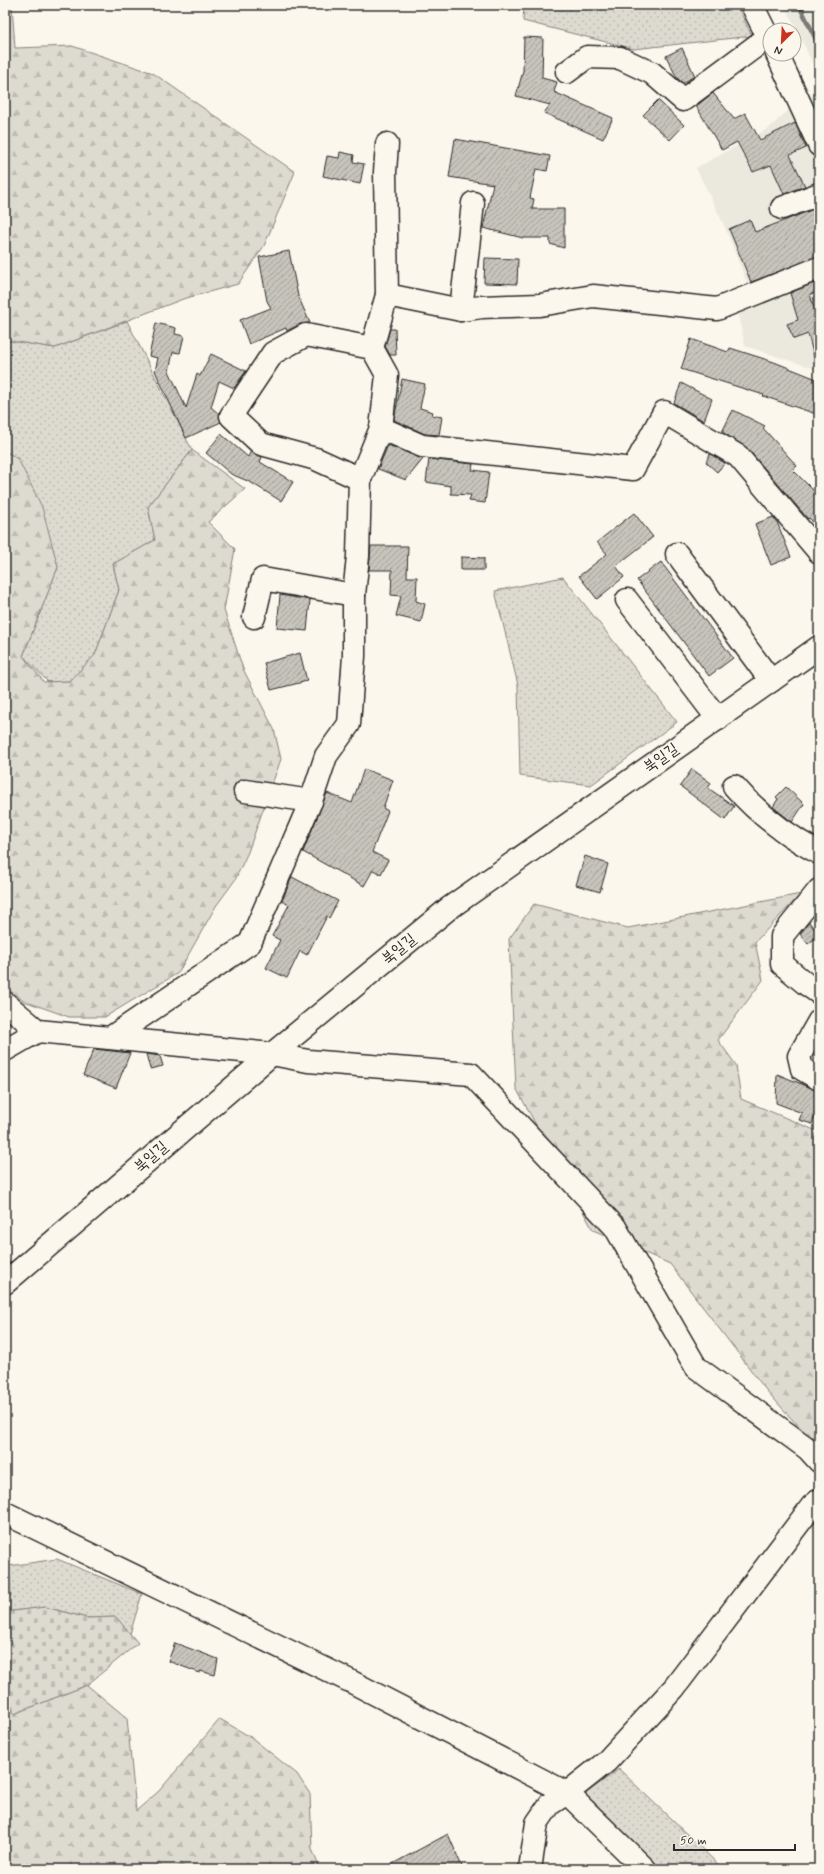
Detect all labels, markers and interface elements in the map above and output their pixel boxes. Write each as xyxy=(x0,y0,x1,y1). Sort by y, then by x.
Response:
north arrow xyxy=(762,22,802,62)
text: N xyxy=(772,42,785,58)
street label: 북일길 xyxy=(639,738,683,778)
street label: 북일길 xyxy=(377,929,421,969)
street label: 북일길 xyxy=(130,1136,173,1178)
scale bar xyxy=(674,1826,795,1852)
text: 50 m xyxy=(680,1833,707,1849)

